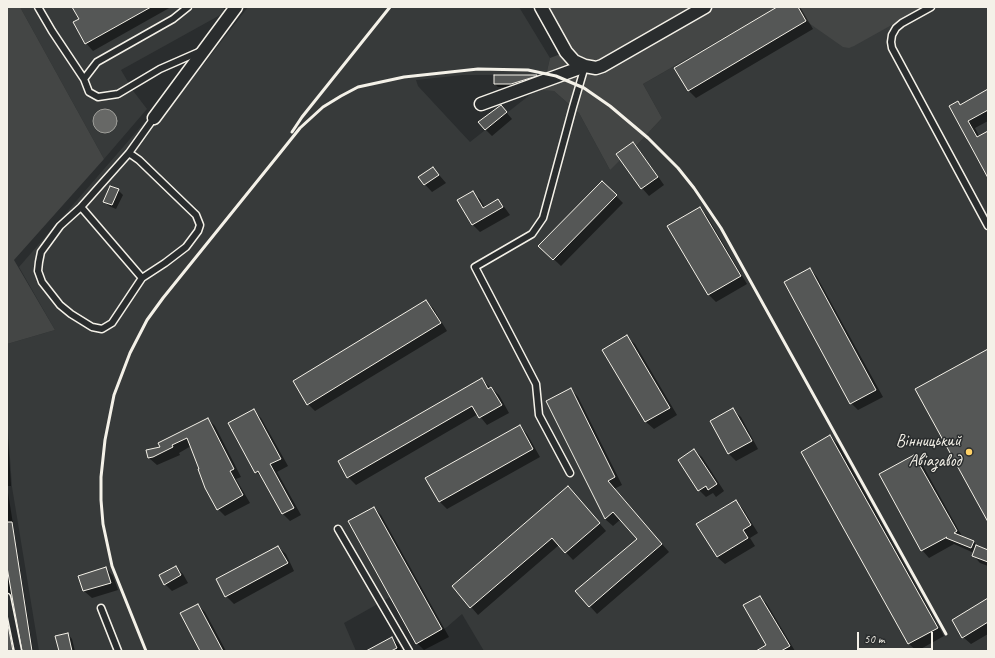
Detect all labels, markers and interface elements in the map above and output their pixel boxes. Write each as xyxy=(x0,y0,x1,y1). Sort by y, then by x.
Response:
place label: Вінницький Авіазавод xyxy=(896,432,961,472)
marker: Вінницький Авіазавод xyxy=(964,447,974,457)
scale bar xyxy=(859,624,935,650)
text: 50 m xyxy=(864,631,884,647)

